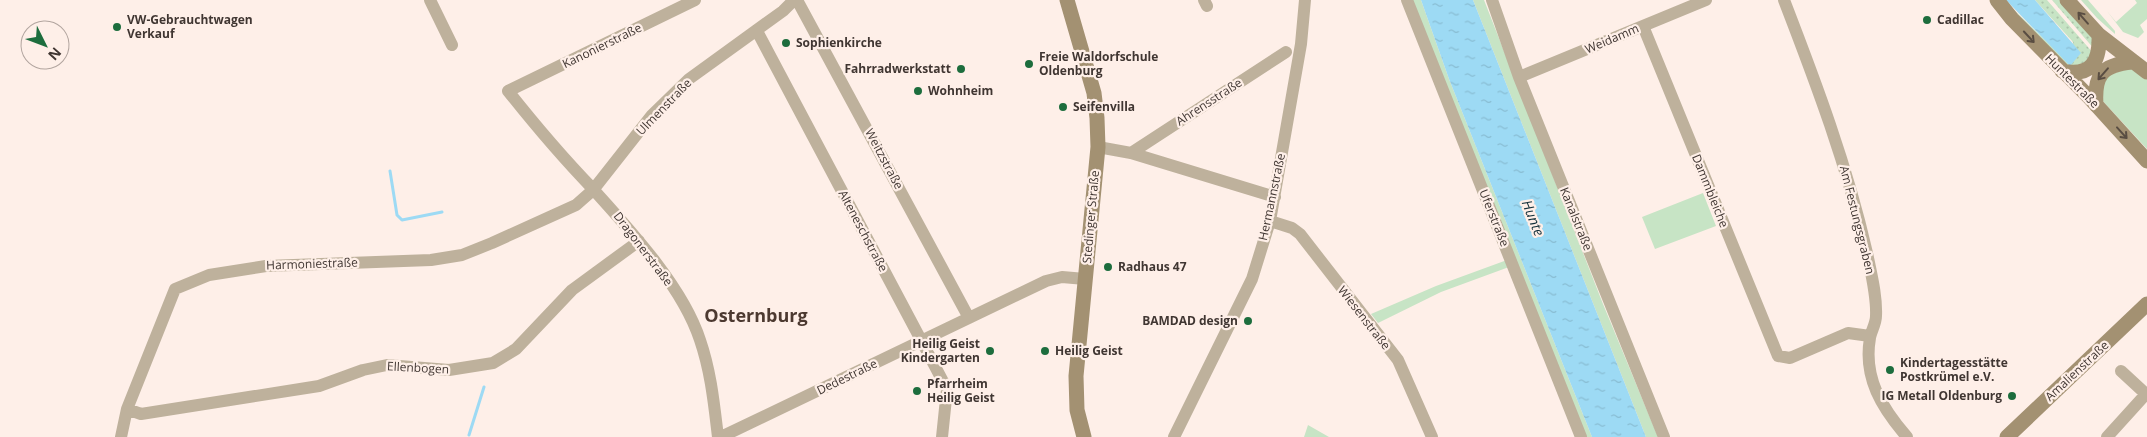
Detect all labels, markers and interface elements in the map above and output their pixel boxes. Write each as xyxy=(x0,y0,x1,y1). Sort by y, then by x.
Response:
place label: VW-Gebrauchtwagen Verkauf xyxy=(127,11,253,42)
place label: Cadillac xyxy=(1937,11,1984,28)
one-way arrow xyxy=(2077,11,2089,24)
marker: Cadillac xyxy=(1921,14,1933,26)
street label: Kanonierstraße xyxy=(559,19,645,72)
north arrow xyxy=(20,20,70,70)
street label: Weidamm xyxy=(1582,20,1641,58)
marker: VW-Gebrauchtwagen Verkauf xyxy=(111,21,123,33)
one-way arrow xyxy=(2023,31,2035,43)
place label: Sophienkirche xyxy=(796,34,882,51)
marker: Sophienkirche xyxy=(780,37,792,49)
text: N xyxy=(44,43,66,65)
place label: Freie Waldorfschule Oldenburg xyxy=(1039,48,1158,79)
street label: Huntestraße xyxy=(2041,50,2103,112)
marker: Freie Waldorfschule Oldenburg xyxy=(1023,58,1035,70)
place label: Fahrradwerkstatt xyxy=(844,60,951,77)
marker: Fahrradwerkstatt xyxy=(955,63,967,75)
one-way arrow xyxy=(2097,68,2108,81)
street label: Ulmenstraße xyxy=(632,74,695,139)
street label: Ahrensstraße xyxy=(1172,74,1245,129)
place label: Wohnheim xyxy=(928,82,993,99)
marker: Wohnheim xyxy=(912,85,924,97)
place label: Seifenvilla xyxy=(1073,98,1135,115)
marker: Seifenvilla xyxy=(1057,101,1069,113)
street label: Weitzstraße xyxy=(861,125,908,192)
one-way arrow xyxy=(2116,127,2128,140)
street label: Hermannstraße xyxy=(1254,151,1289,242)
street label: Dammbleiche xyxy=(1688,152,1733,230)
street label: Am Festungsgraben xyxy=(1836,164,1879,276)
street label: Stedinger Straße xyxy=(1078,170,1103,264)
street label: Kanalstraße xyxy=(1556,185,1597,253)
street label: Alteneschstraße xyxy=(835,187,892,275)
street label: Uferstraße xyxy=(1475,187,1514,249)
water label: Hunte xyxy=(1518,197,1549,239)
street label: Dragonerstraße xyxy=(610,208,677,289)
street label: Harmoniestraße xyxy=(266,253,358,274)
place label: Radhaus 47 xyxy=(1118,258,1187,275)
marker: Radhaus 47 xyxy=(1102,261,1114,273)
street label: Wiesenstraße xyxy=(1334,282,1395,353)
district label: Osternburg xyxy=(704,303,808,327)
place label: BAMDAD design xyxy=(1142,312,1238,329)
marker: BAMDAD design xyxy=(1242,315,1254,327)
place label: Heilig Geist Kindergarten xyxy=(901,335,980,366)
street label: Amalienstraße xyxy=(2041,337,2112,405)
place label: Heilig Geist xyxy=(1055,342,1123,359)
marker: Heilig Geist Kindergarten xyxy=(984,345,996,357)
marker: Heilig Geist xyxy=(1039,345,1051,357)
street label: Dedestraße xyxy=(814,354,880,399)
place label: Kindertagesstätte Postkrümel e.V. xyxy=(1900,354,2008,385)
street label: Ellenbogen xyxy=(387,357,449,378)
marker: Kindertagesstätte Postkrümel e.V. xyxy=(1884,364,1896,376)
place label: Pfarrheim Heilig Geist xyxy=(927,375,995,406)
marker: Pfarrheim Heilig Geist xyxy=(911,385,923,397)
place label: IG Metall Oldenburg xyxy=(1881,387,2002,404)
marker: IG Metall Oldenburg xyxy=(2006,390,2018,402)

